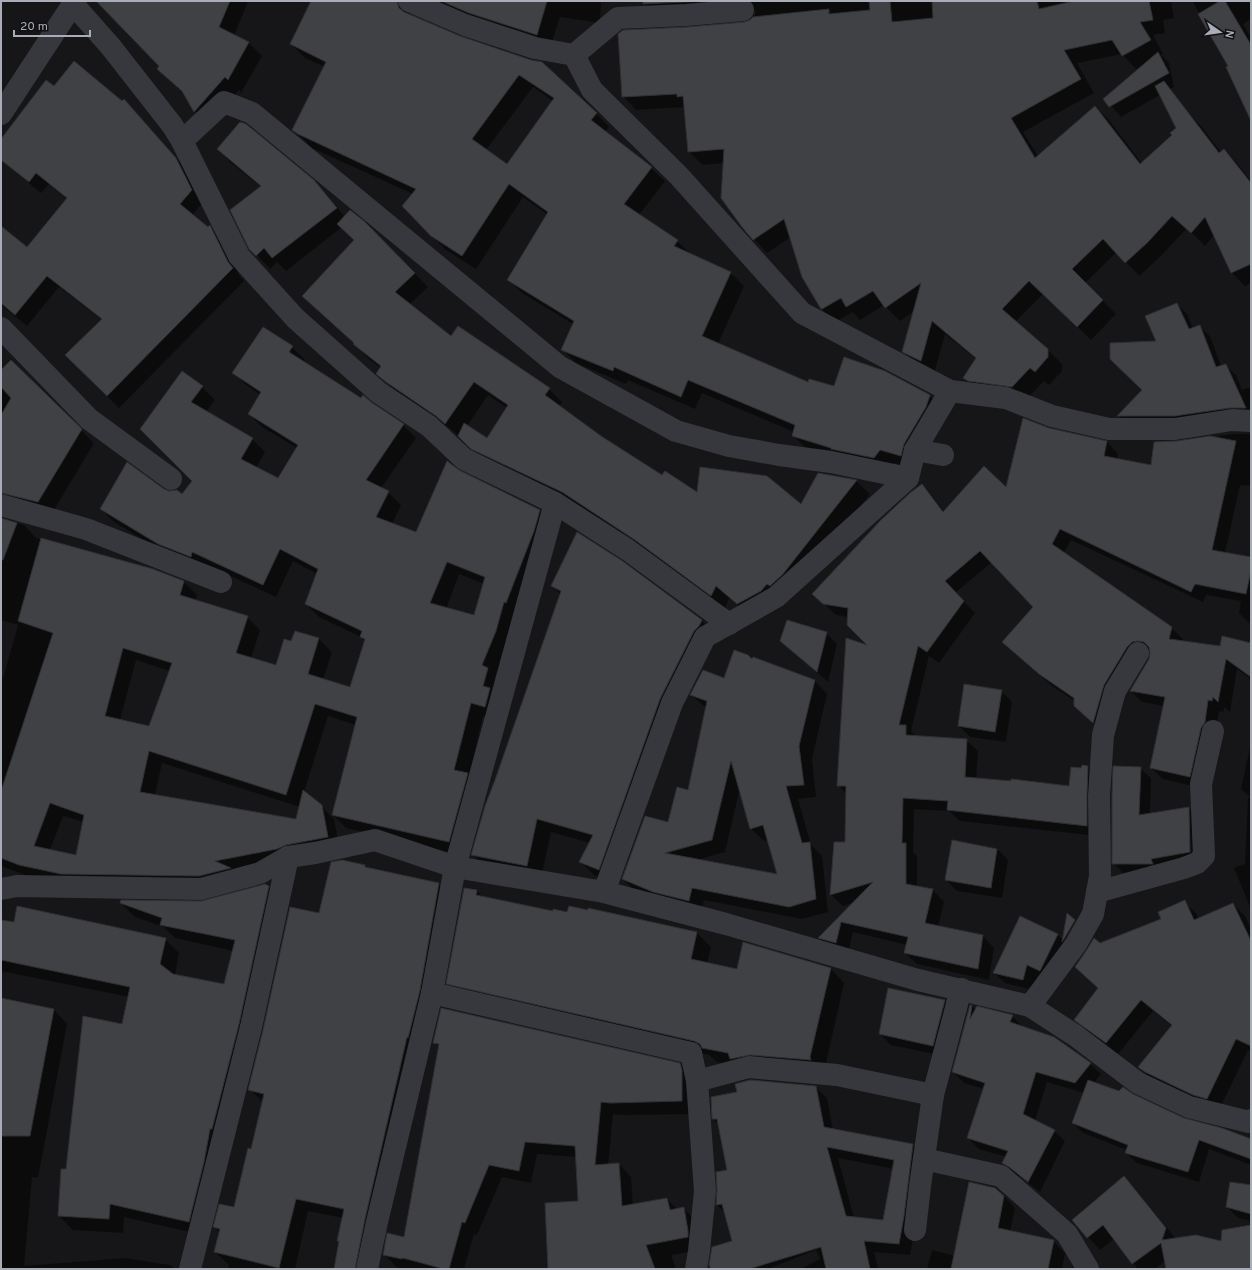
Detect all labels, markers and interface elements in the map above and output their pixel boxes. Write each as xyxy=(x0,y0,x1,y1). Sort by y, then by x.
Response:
scale bar xyxy=(14,12,90,38)
north arrow xyxy=(1200,12,1240,52)
text: 20 m xyxy=(20,19,48,35)
text: N xyxy=(1221,29,1236,39)

